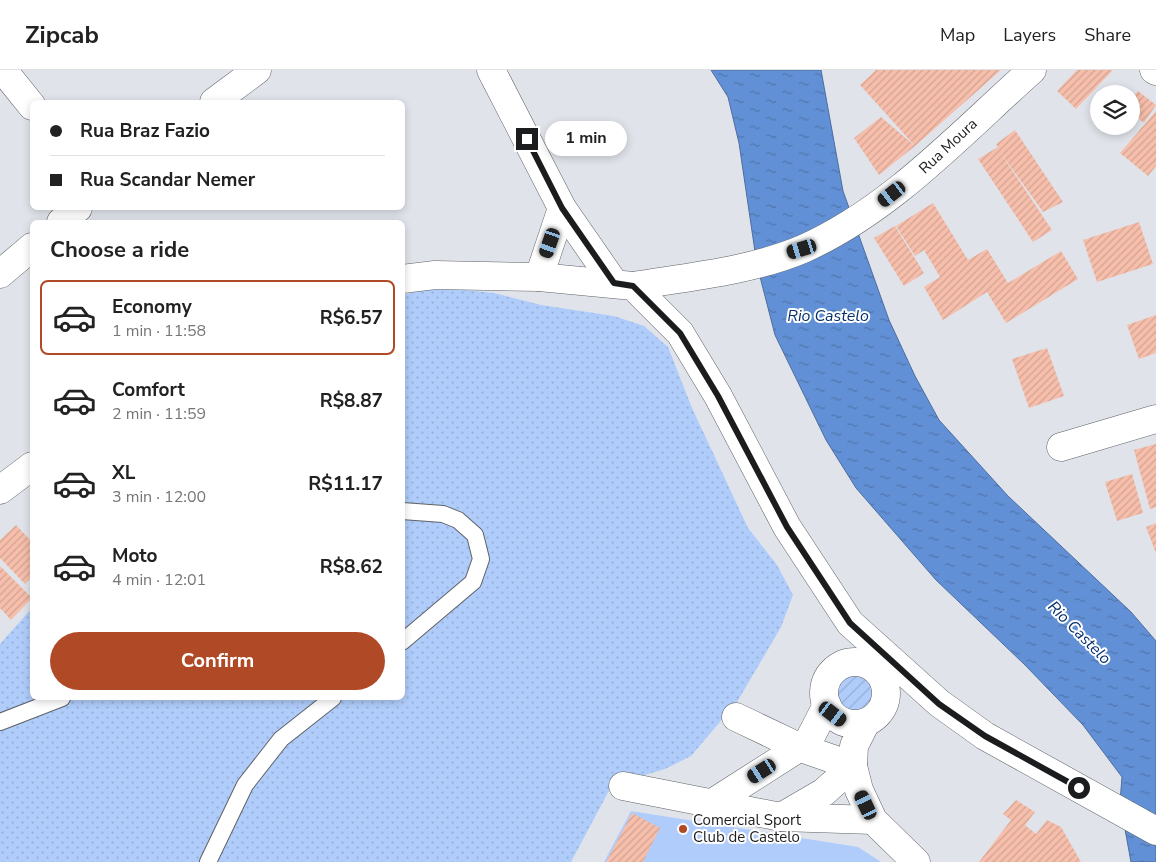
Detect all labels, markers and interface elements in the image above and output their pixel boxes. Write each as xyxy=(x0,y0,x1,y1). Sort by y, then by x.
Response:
text: Zipcab xyxy=(25,19,99,51)
text: Map xyxy=(940,23,975,47)
text: Layers xyxy=(1003,23,1056,47)
text: Share xyxy=(1084,23,1131,47)
map controls xyxy=(1090,85,1140,135)
button: layers xyxy=(1090,85,1140,135)
street label: Rua Moura xyxy=(914,114,982,178)
text: Rua Braz Fazio xyxy=(80,118,210,144)
callout: 1 min xyxy=(544,122,627,156)
text: 1 min xyxy=(565,127,607,149)
route end xyxy=(516,128,538,150)
text: Rua Scandar Nemer xyxy=(80,167,255,193)
car xyxy=(875,179,908,209)
car xyxy=(538,226,561,260)
text: Choose a ride xyxy=(50,235,189,265)
car xyxy=(785,237,818,261)
text: Economy xyxy=(112,294,192,320)
icon: car xyxy=(52,295,97,340)
text: R$6.57 xyxy=(320,305,383,331)
water label: Rio Castelo xyxy=(787,305,869,327)
text: 1 min · 11:58 xyxy=(112,320,206,342)
text: Comfort xyxy=(112,377,185,403)
icon: car xyxy=(52,378,97,423)
text: R$8.87 xyxy=(320,388,383,414)
text: 2 min · 11:59 xyxy=(112,403,206,425)
text: XL xyxy=(112,460,135,486)
icon: car xyxy=(52,461,97,506)
text: R$11.17 xyxy=(308,471,383,497)
text: 3 min · 12:00 xyxy=(112,486,206,508)
text: Moto xyxy=(112,543,158,569)
icon: car xyxy=(52,544,97,589)
text: R$8.62 xyxy=(320,554,383,580)
text: 4 min · 12:01 xyxy=(112,569,206,591)
water label: Rio Castelo xyxy=(1043,596,1116,669)
button: Confirm xyxy=(50,632,385,690)
car xyxy=(816,699,849,729)
car xyxy=(745,757,778,785)
route start xyxy=(1068,777,1090,799)
car xyxy=(852,788,879,822)
place label: Comercial Sport Club de Castelo xyxy=(693,810,802,847)
marker: Comercial Sport Club de Castelo xyxy=(677,823,689,835)

